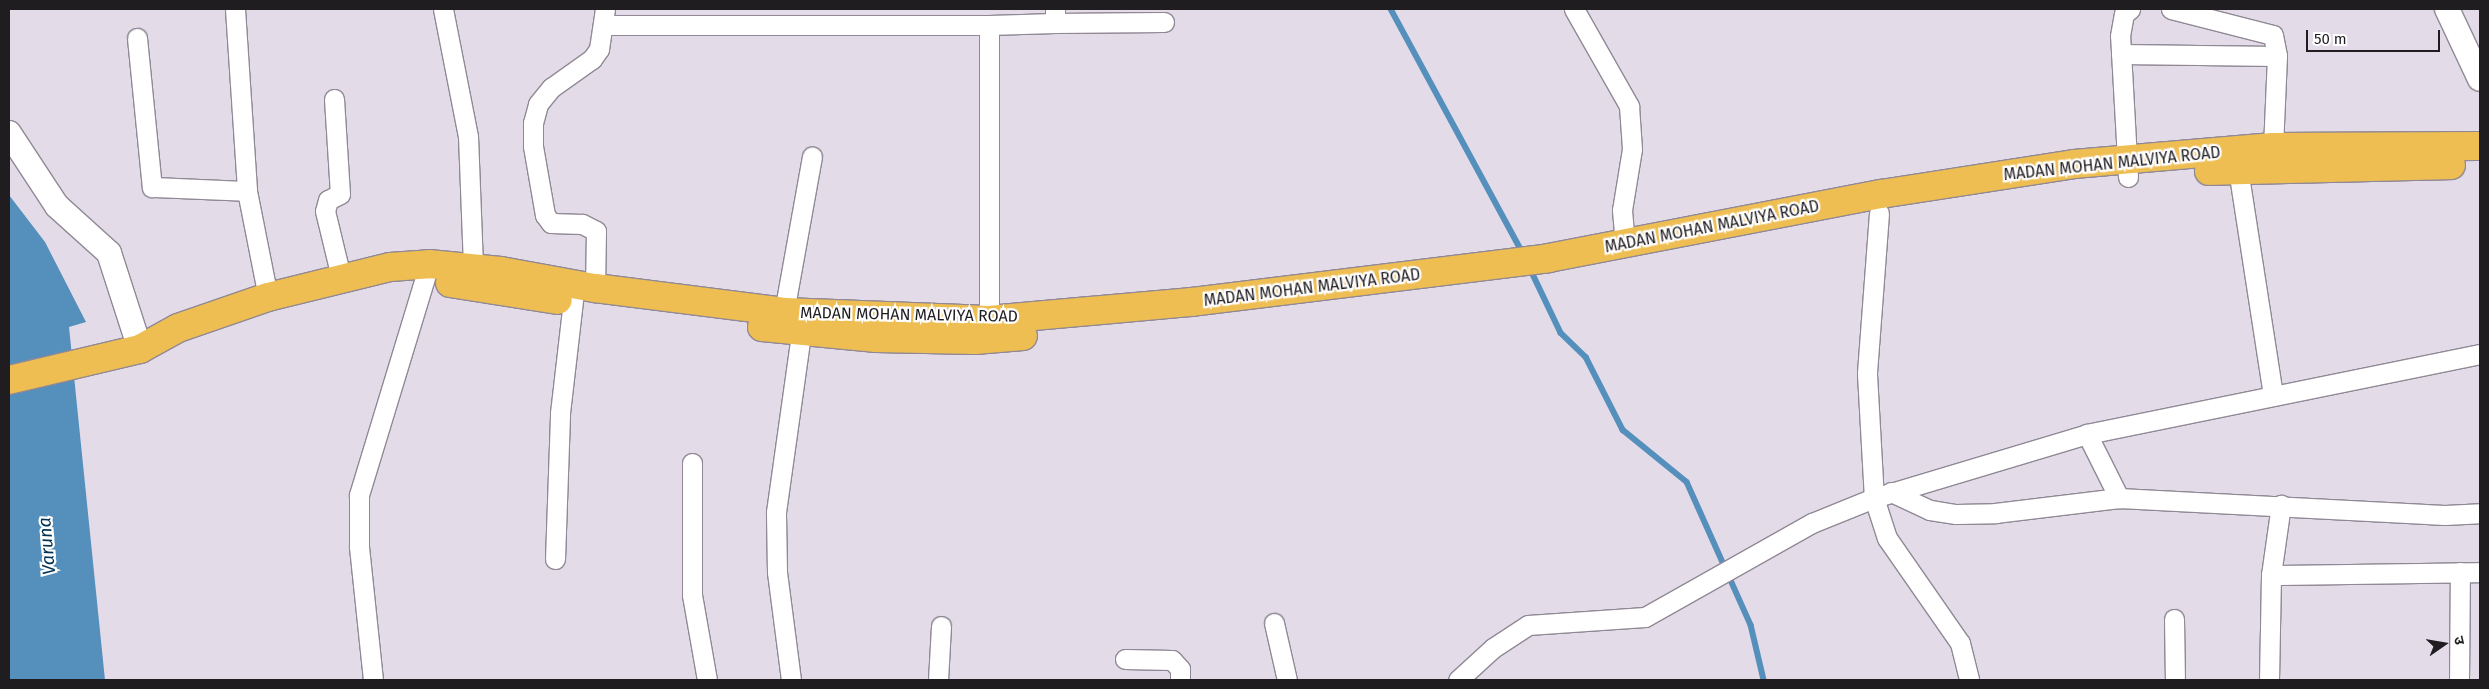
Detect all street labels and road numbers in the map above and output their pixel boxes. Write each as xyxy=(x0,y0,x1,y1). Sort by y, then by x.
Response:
street label: MADAN MOHAN MALVIYA ROAD xyxy=(2003,143,2221,185)
street label: MADAN MOHAN MALVIYA ROAD xyxy=(1603,197,1821,257)
street label: MADAN MOHAN MALVIYA ROAD xyxy=(1203,265,1421,311)
street label: MADAN MOHAN MALVIYA ROAD xyxy=(800,303,1018,327)

